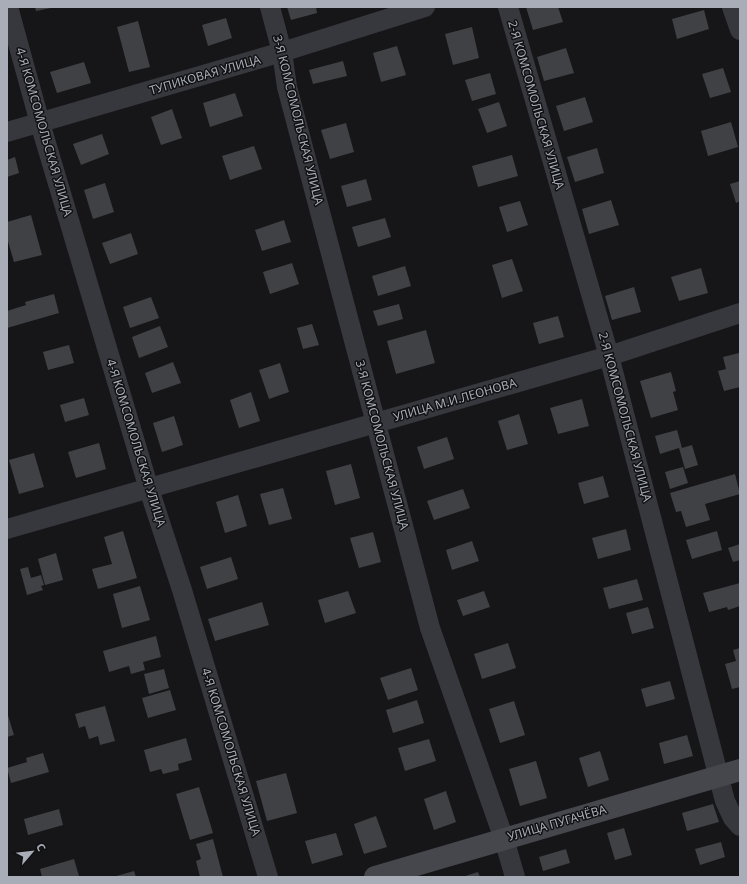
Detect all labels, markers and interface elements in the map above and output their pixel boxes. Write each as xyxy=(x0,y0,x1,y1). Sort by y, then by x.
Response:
street label: 2-Я КОМСОМОЛЬСКАЯ УЛИЦА xyxy=(504,18,569,192)
street label: 3-Я КОМСОМОЛЬСКАЯ УЛИЦА xyxy=(269,33,328,207)
street label: 4-Я КОМСОМОЛЬСКАЯ УЛИЦА xyxy=(12,45,77,219)
street label: ТУПИКОВАЯ УЛИЦА xyxy=(147,50,263,99)
street label: 2-Я КОМСОМОЛЬСКАЯ УЛИЦА xyxy=(595,330,656,504)
street label: 4-Я КОМСОМОЛЬСКАЯ УЛИЦА xyxy=(103,357,170,529)
street label: 3-Я КОМСОМОЛЬСКАЯ УЛИЦА xyxy=(352,358,413,532)
street label: УЛИЦА М.И.ЛЕОНОВА xyxy=(391,374,519,425)
street label: 4-Я КОМСОМОЛЬСКАЯ УЛИЦА xyxy=(198,666,265,838)
street label: УЛИЦА ПУГАЧЁВА xyxy=(505,800,609,845)
north arrow xyxy=(12,832,52,872)
text: С xyxy=(33,840,50,854)

